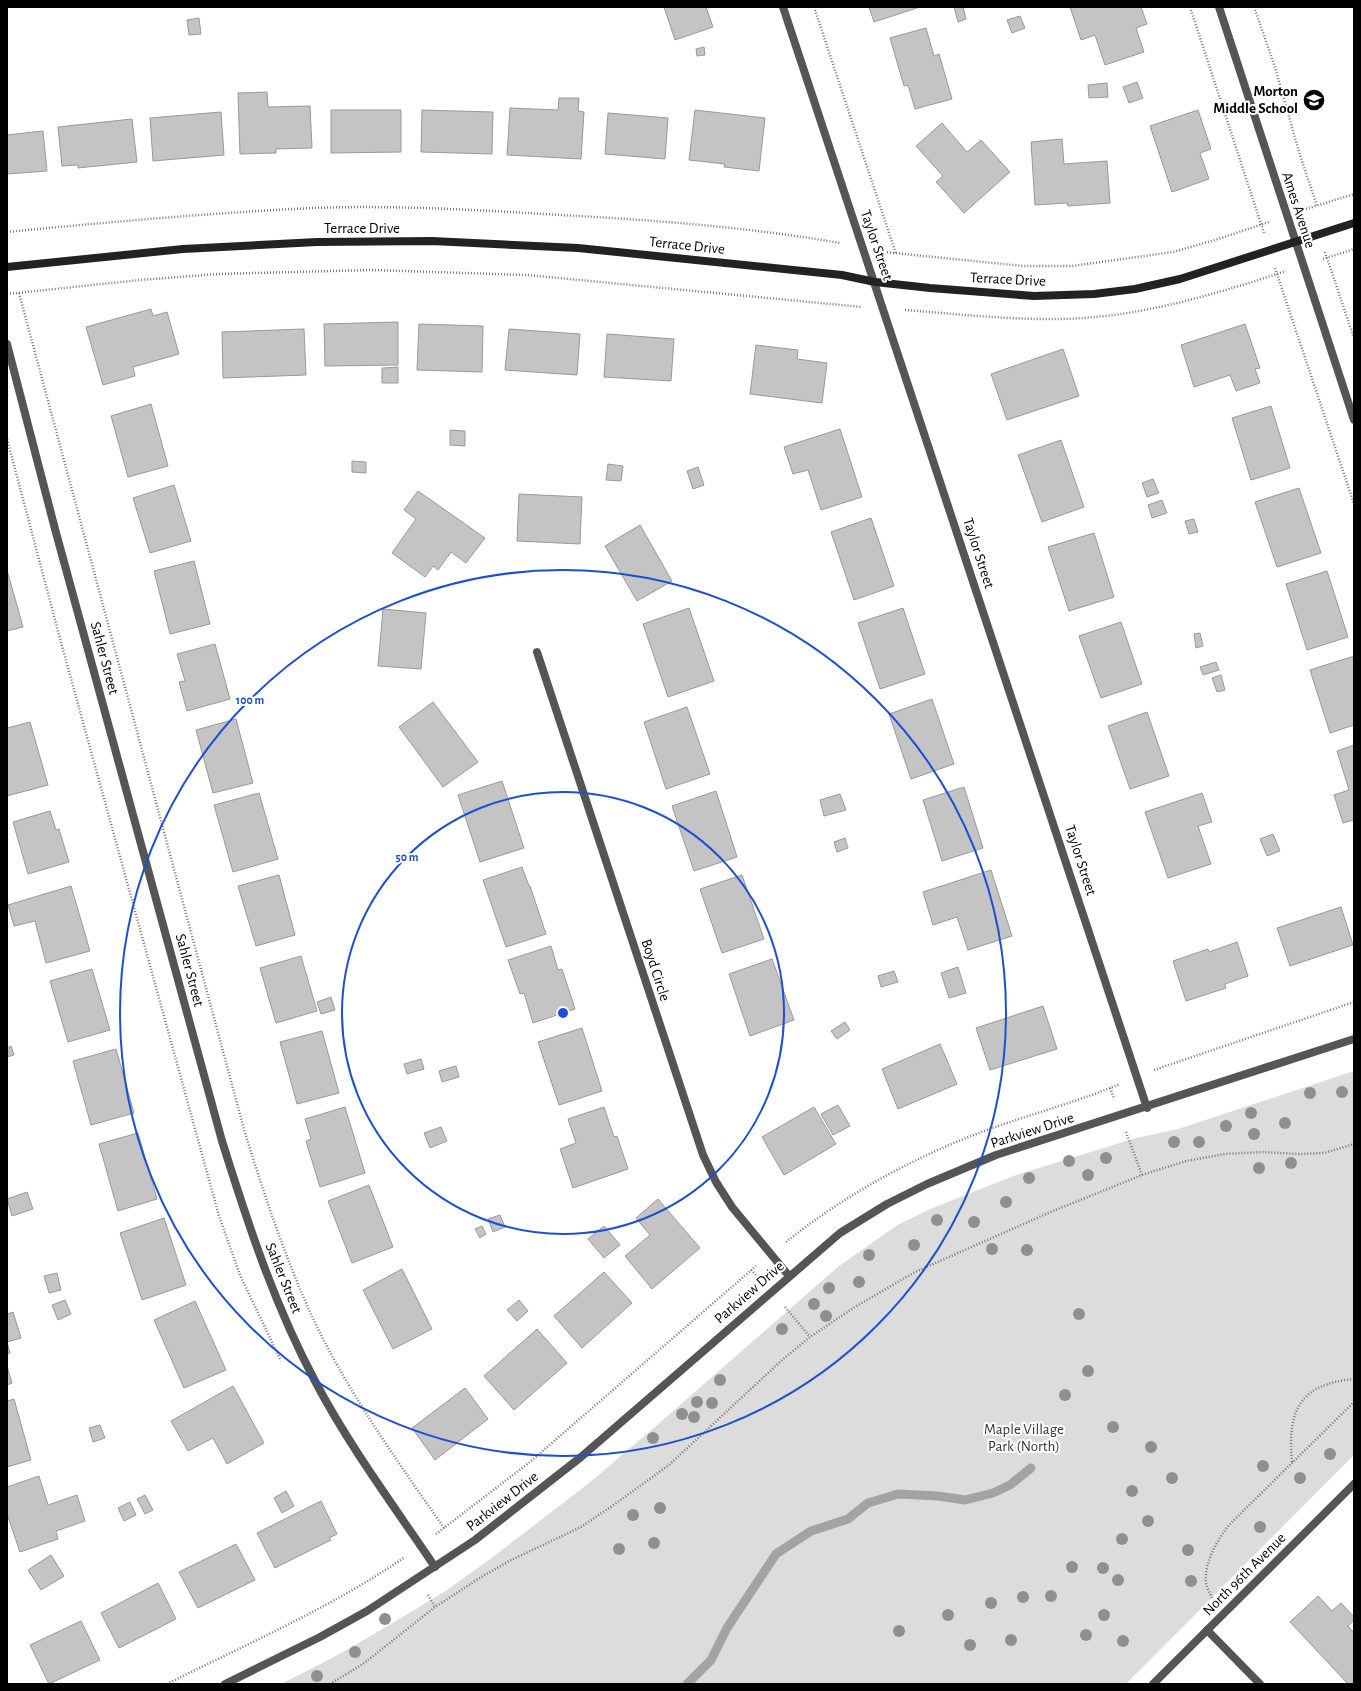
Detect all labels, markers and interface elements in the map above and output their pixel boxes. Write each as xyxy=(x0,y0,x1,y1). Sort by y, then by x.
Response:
place label: Morton Middle School xyxy=(1213,84,1298,116)
school or university icon: Morton Middle School xyxy=(1301,87,1327,113)
street label: Ames Avenue xyxy=(1279,170,1318,250)
street label: Taylor Street xyxy=(858,208,896,282)
street label: Terrace Drive xyxy=(324,221,400,236)
street label: Terrace Drive xyxy=(648,234,726,257)
street label: Terrace Drive xyxy=(970,270,1046,289)
street label: Taylor Street xyxy=(960,516,997,590)
street label: Sahler Street xyxy=(88,620,121,696)
text: 100 m xyxy=(236,694,264,706)
street label: Taylor Street xyxy=(1062,823,1099,897)
text: 50 m xyxy=(396,851,419,863)
street label: Sahler Street xyxy=(173,932,206,1008)
street label: Boyd Circle xyxy=(638,937,673,1003)
centre of rings xyxy=(556,1006,570,1020)
street label: Parkview Drive xyxy=(989,1110,1076,1151)
street label: Sahler Street xyxy=(263,1241,305,1316)
street label: Parkview Drive xyxy=(712,1258,787,1326)
park label: Maple Village Park (North) xyxy=(984,1422,1064,1454)
street label: Parkview Drive xyxy=(464,1469,541,1534)
street label: North 96th Avenue xyxy=(1200,1530,1289,1619)

